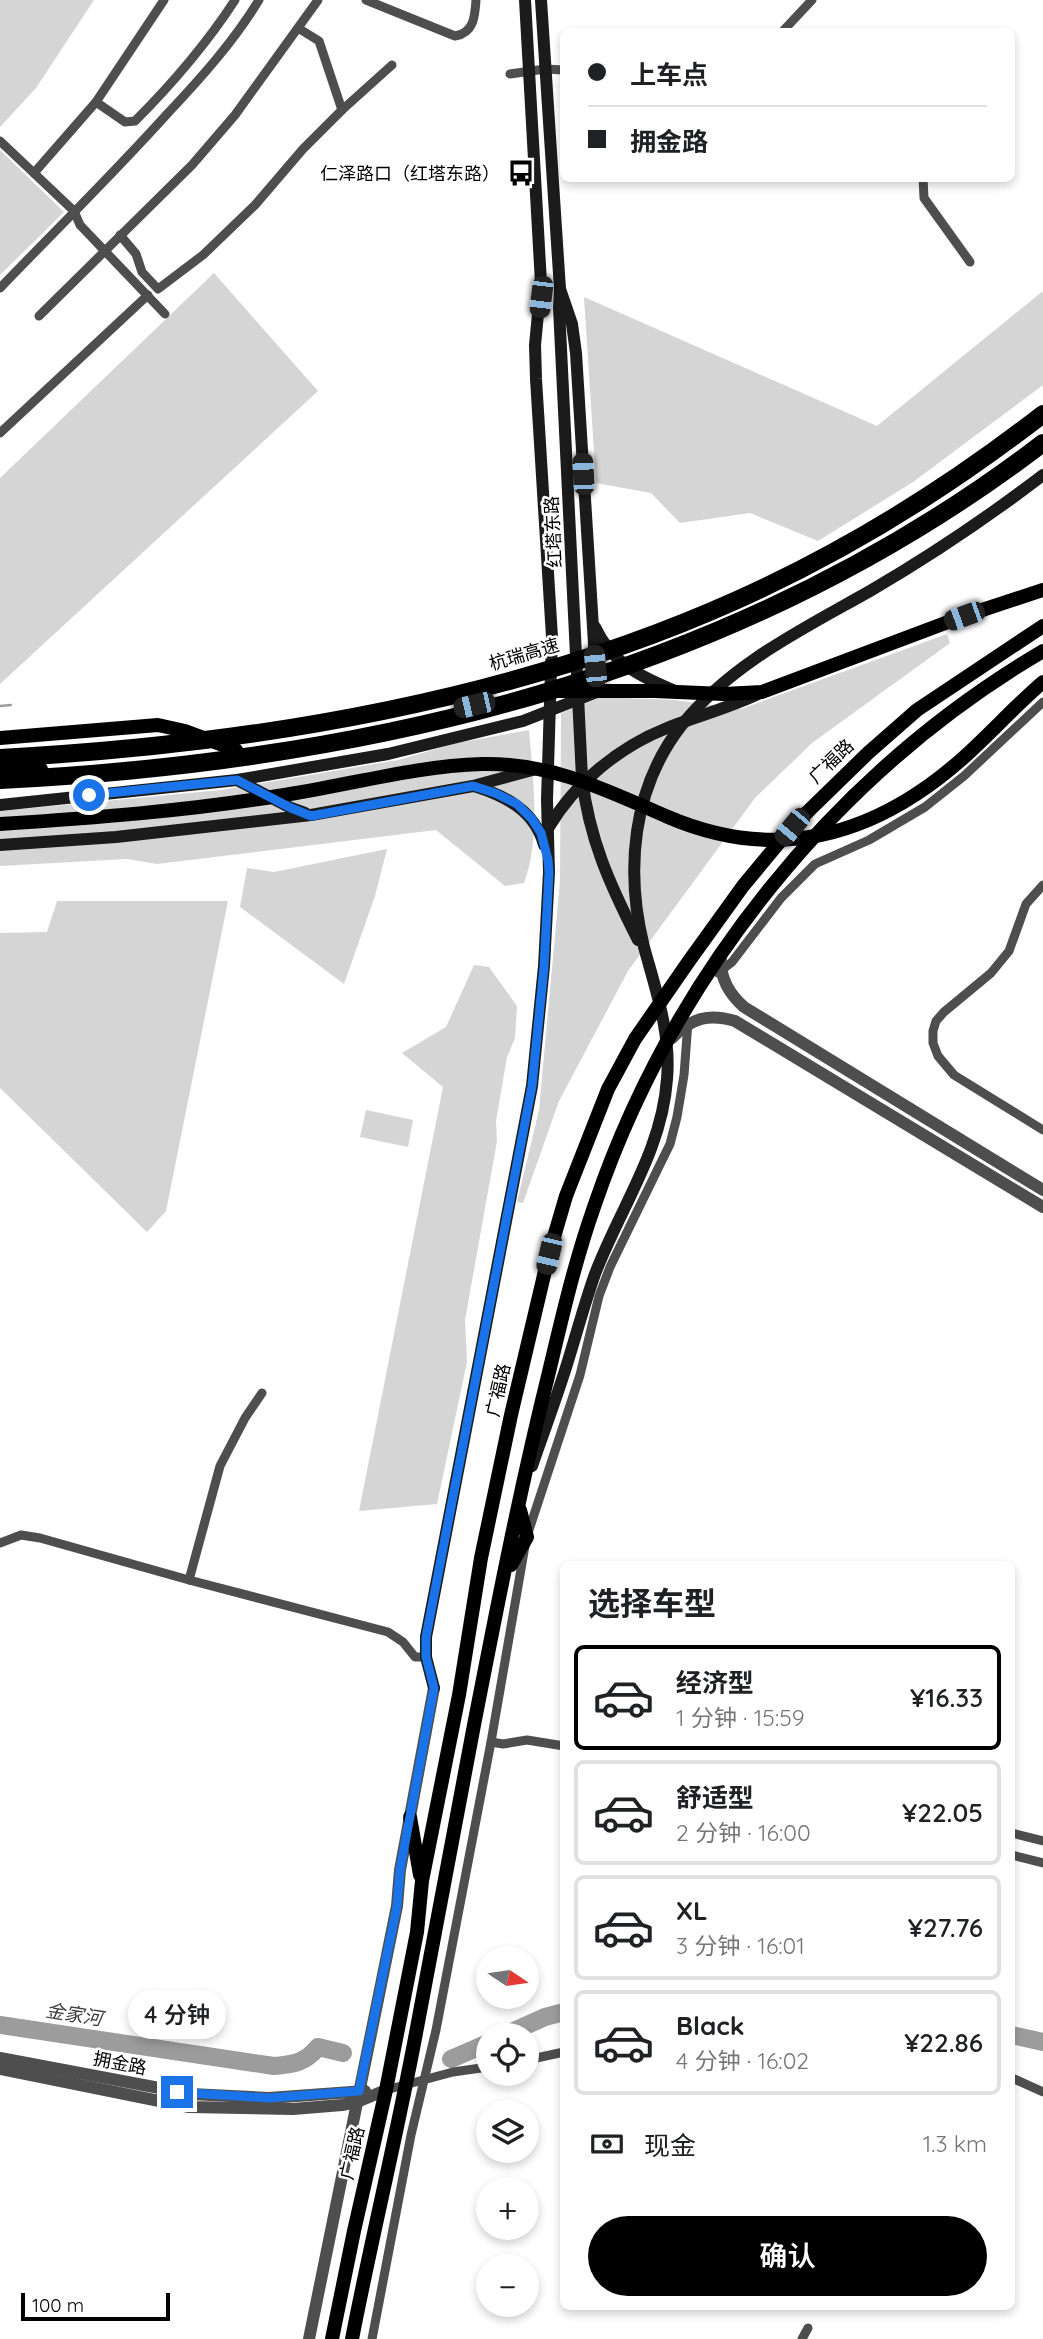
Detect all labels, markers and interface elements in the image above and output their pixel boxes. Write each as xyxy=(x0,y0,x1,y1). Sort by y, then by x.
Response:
text: 上车点 xyxy=(630,58,708,91)
text: 拥金路 xyxy=(630,125,708,158)
bus stop icon: 仁泽路口（红塔东路） xyxy=(506,158,536,188)
place label: 仁泽路口（红塔东路） xyxy=(320,162,500,185)
car xyxy=(529,275,554,319)
car xyxy=(572,452,595,496)
street label: 红塔东路 xyxy=(540,495,566,569)
car xyxy=(941,599,988,633)
street label: 杭瑞高速 xyxy=(486,633,562,675)
car xyxy=(583,644,608,688)
car xyxy=(452,690,497,720)
street label: 广福路 xyxy=(804,734,858,788)
route start xyxy=(73,779,105,811)
car xyxy=(771,804,814,850)
car xyxy=(535,1231,564,1277)
street label: 广福路 xyxy=(481,1361,515,1419)
text: 选择车型 xyxy=(588,1583,716,1623)
icon: car xyxy=(592,1666,655,1729)
text: 经济型 xyxy=(676,1666,754,1699)
text: ¥16.33 xyxy=(910,1681,983,1714)
text: 1 分钟 · 15:59 xyxy=(676,1703,805,1732)
icon: car xyxy=(592,1781,655,1844)
text: 舒适型 xyxy=(676,1781,754,1814)
text: ¥22.05 xyxy=(902,1796,983,1829)
text: 2 分钟 · 16:00 xyxy=(676,1818,811,1847)
text: XL xyxy=(676,1894,708,1927)
icon: car xyxy=(592,1896,655,1959)
text: ¥27.76 xyxy=(908,1911,983,1944)
text: 3 分钟 · 16:01 xyxy=(676,1931,805,1960)
north arrow xyxy=(476,1946,539,2009)
map controls xyxy=(476,1946,539,2317)
callout: 4 分钟 xyxy=(128,1990,226,2039)
water label: 金家河 xyxy=(44,1998,108,2031)
text: 4 分钟 xyxy=(144,2000,210,2029)
text: Black xyxy=(676,2009,745,2042)
icon: car xyxy=(592,2011,655,2074)
button: locate xyxy=(476,2023,539,2086)
text: ¥22.86 xyxy=(904,2026,983,2059)
text: 4 分钟 · 16:02 xyxy=(676,2046,809,2075)
street label: 拥金路 xyxy=(91,2047,149,2079)
route end xyxy=(161,2076,193,2108)
button: layers xyxy=(476,2100,539,2163)
street label: 广福路 xyxy=(335,2124,369,2182)
icon: cash xyxy=(588,2125,626,2163)
text: 现金 xyxy=(644,2129,696,2162)
text: 1.3 km xyxy=(923,2129,987,2158)
button: + xyxy=(476,2177,539,2240)
button: 确认 xyxy=(588,2216,987,2296)
button: − xyxy=(476,2254,539,2317)
scale bar xyxy=(21,2290,170,2322)
text: 100 m xyxy=(32,2293,84,2317)

